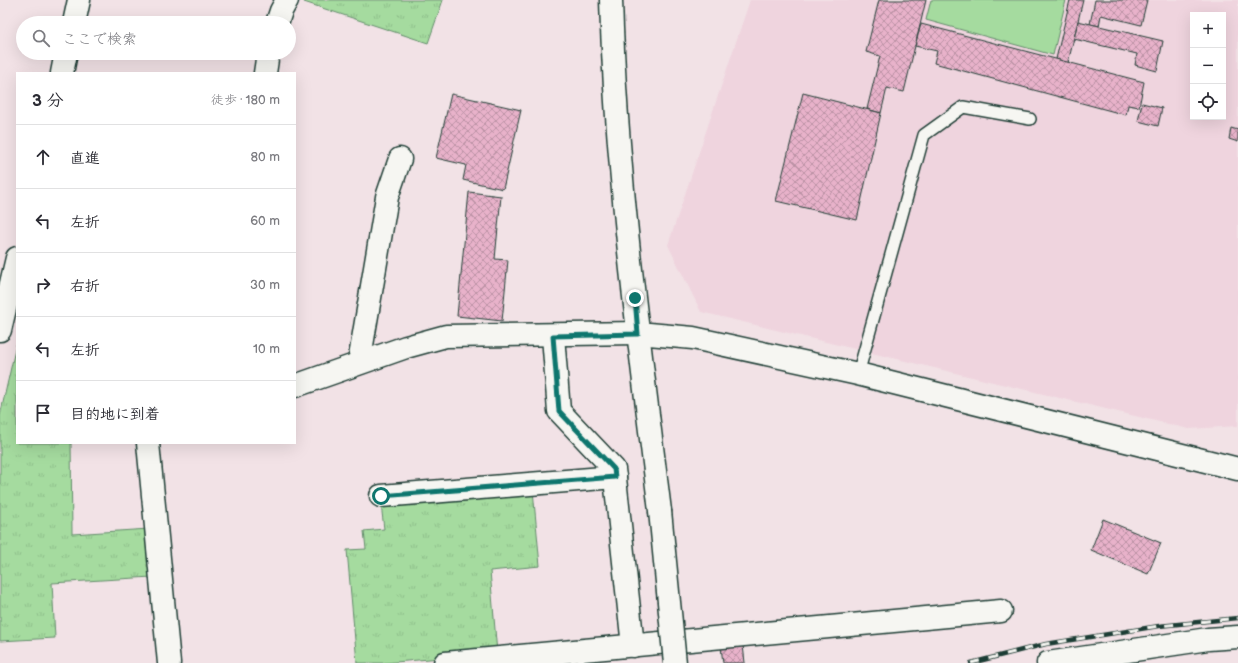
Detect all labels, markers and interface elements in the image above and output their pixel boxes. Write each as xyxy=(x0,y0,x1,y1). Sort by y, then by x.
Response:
map controls xyxy=(1190,12,1226,120)
button: + xyxy=(1190,12,1226,48)
search box xyxy=(16,16,296,60)
icon: search xyxy=(30,27,52,49)
text: ここで検索 xyxy=(62,30,137,49)
button: − xyxy=(1190,48,1226,84)
button: locate xyxy=(1190,84,1226,120)
text: 3 分 xyxy=(32,91,64,111)
text: 徒歩 · 180 m xyxy=(211,92,280,108)
icon: ahead xyxy=(32,146,54,168)
text: 直進 xyxy=(70,149,100,168)
text: 80 m xyxy=(251,149,280,165)
icon: left xyxy=(32,210,54,232)
text: 左折 xyxy=(70,213,100,232)
text: 60 m xyxy=(250,213,280,229)
icon: right xyxy=(32,274,54,296)
text: 右折 xyxy=(70,277,100,296)
text: 30 m xyxy=(250,277,280,293)
route end xyxy=(626,289,644,307)
icon: left xyxy=(32,338,54,360)
text: 左折 xyxy=(70,341,100,360)
text: 10 m xyxy=(253,341,280,357)
icon: arrive xyxy=(32,402,54,424)
text: 目的地に到着 xyxy=(70,405,160,424)
route start xyxy=(372,487,390,505)

